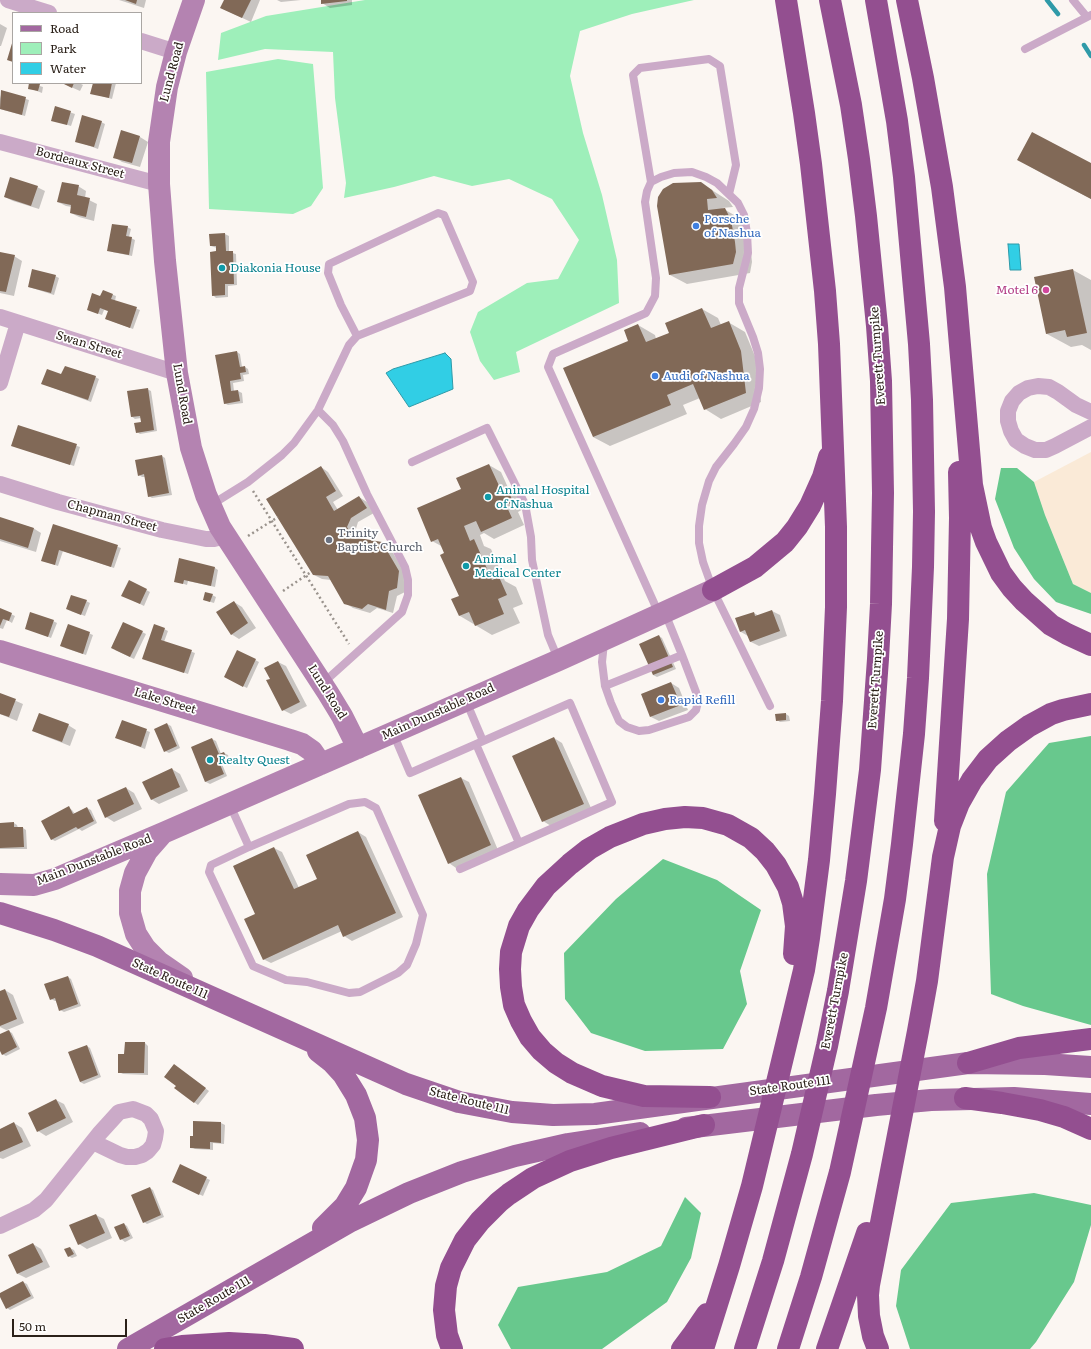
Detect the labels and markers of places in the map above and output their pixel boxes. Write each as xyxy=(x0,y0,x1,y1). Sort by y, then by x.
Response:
place label: Porsche of Nashua xyxy=(704,212,761,240)
marker: Porsche of Nashua xyxy=(691,221,701,231)
place label: Diakonia House xyxy=(230,261,321,275)
marker: Diakonia House xyxy=(217,263,227,273)
place label: Motel 6 xyxy=(996,283,1038,297)
marker: Motel 6 xyxy=(1041,285,1051,295)
place label: Audi of Nashua xyxy=(663,369,750,383)
marker: Audi of Nashua xyxy=(650,371,660,381)
place label: Animal Hospital of Nashua xyxy=(496,483,590,511)
marker: Animal Hospital of Nashua xyxy=(483,492,493,502)
place label: Trinity Baptist Church xyxy=(337,526,423,554)
marker: Trinity Baptist Church xyxy=(324,535,334,545)
place label: Animal Medical Center xyxy=(474,552,561,580)
marker: Animal Medical Center xyxy=(461,561,471,571)
place label: Rapid Refill xyxy=(669,693,735,707)
marker: Rapid Refill xyxy=(656,695,666,705)
place label: Realty Quest xyxy=(218,753,290,767)
marker: Realty Quest xyxy=(205,755,215,765)

